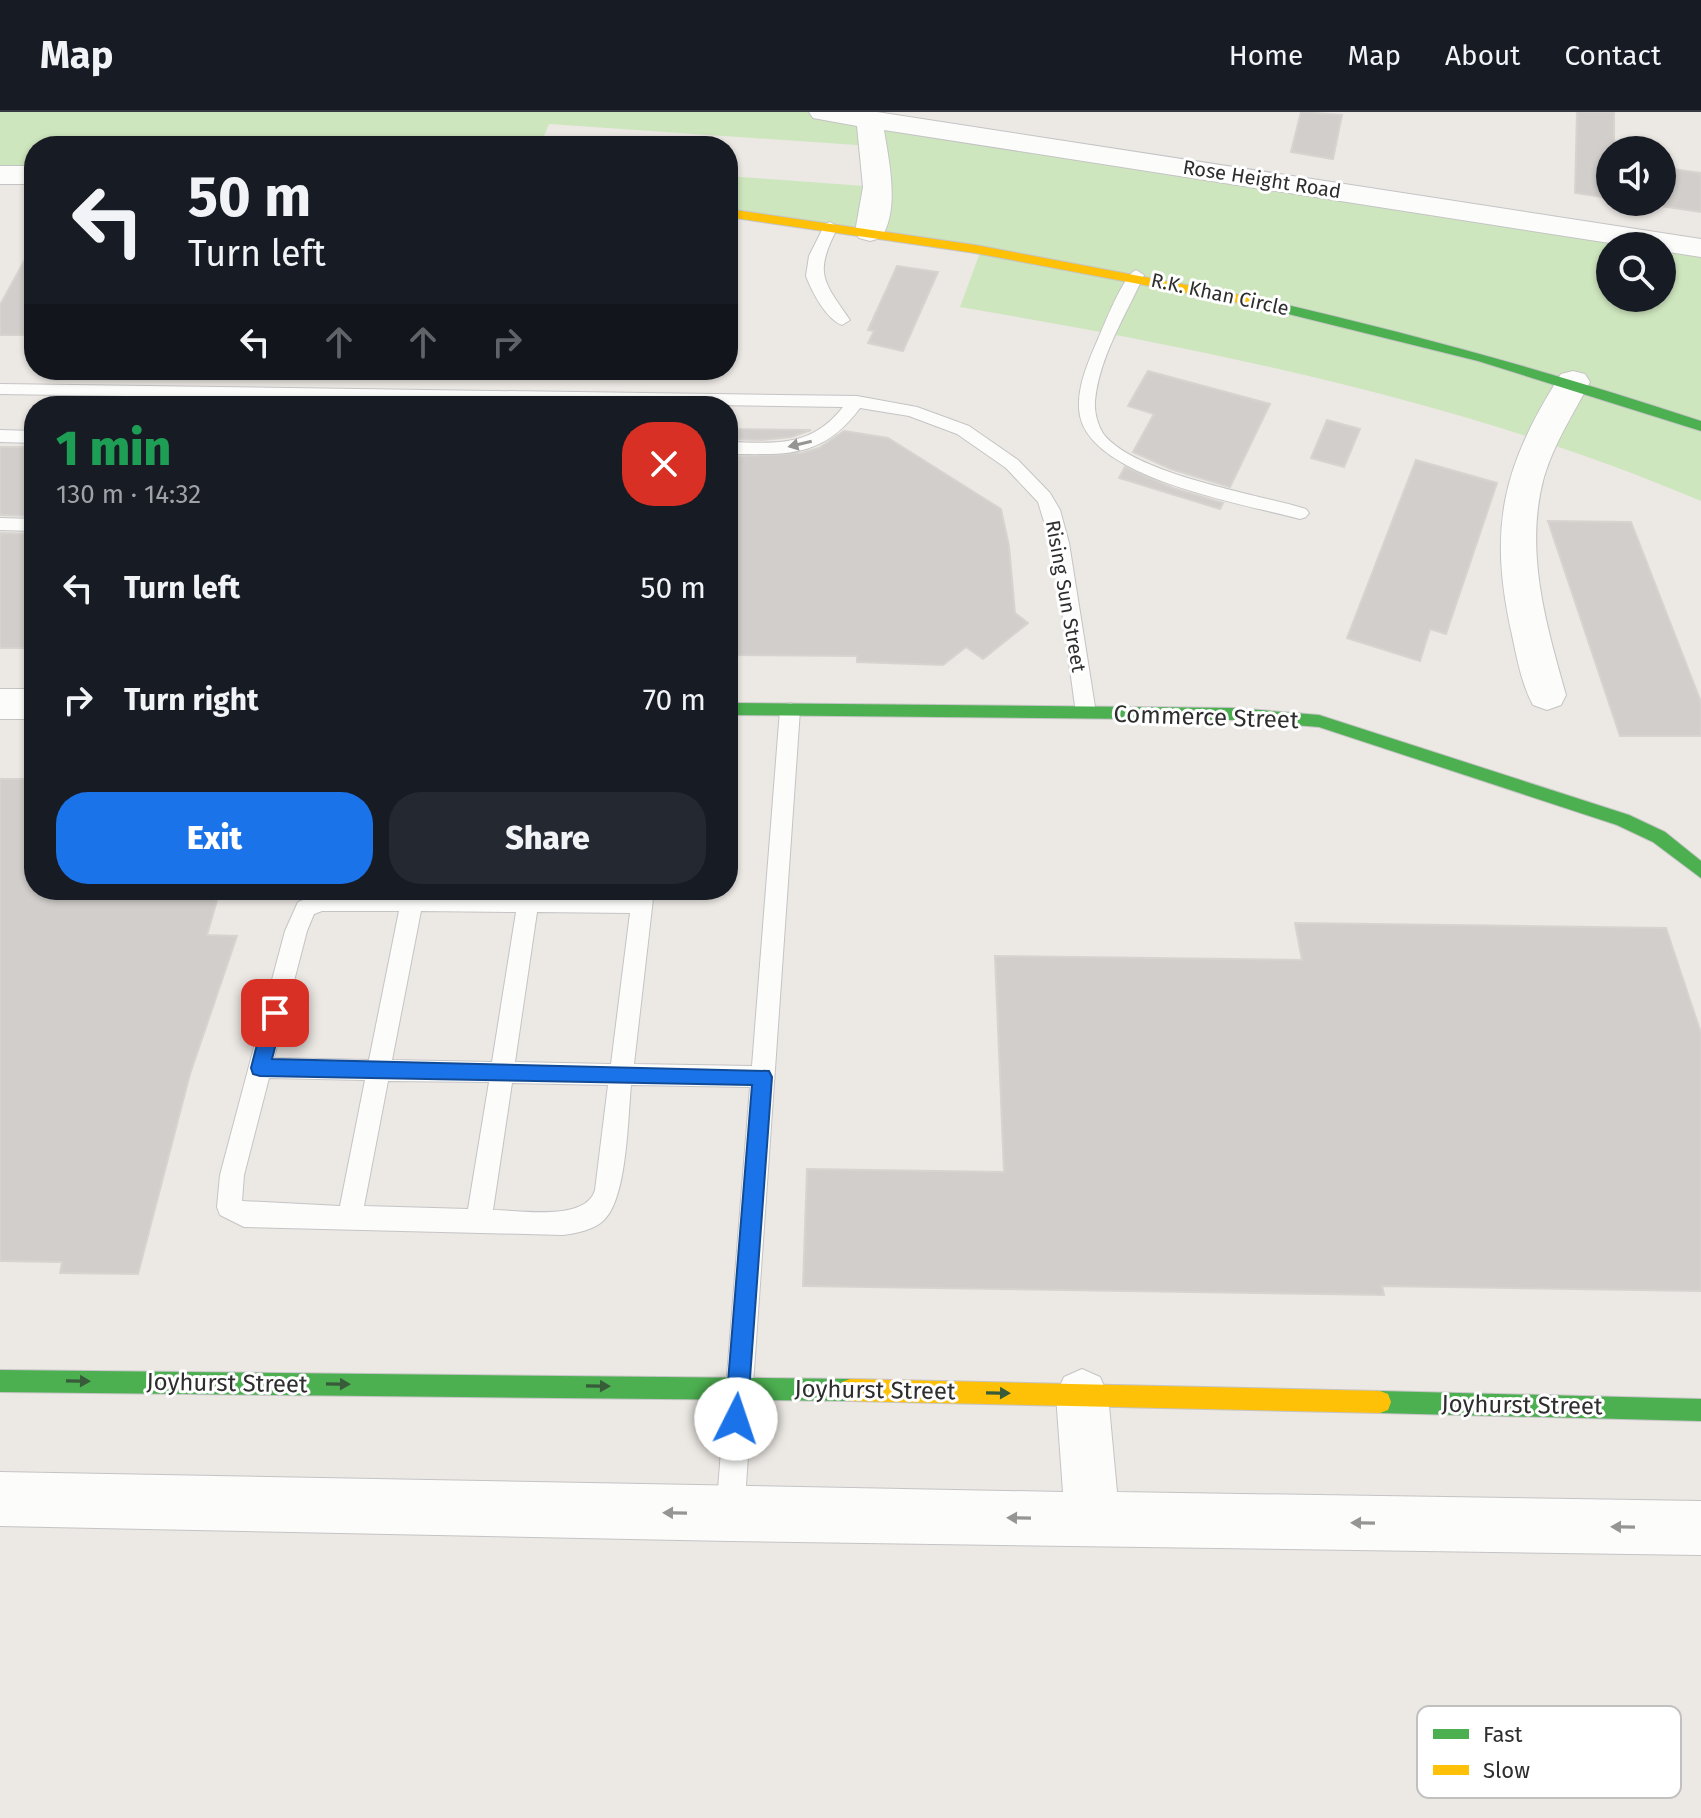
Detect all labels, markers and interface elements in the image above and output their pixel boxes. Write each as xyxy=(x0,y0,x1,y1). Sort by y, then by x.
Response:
text: Map xyxy=(40,32,113,78)
text: Home xyxy=(1229,39,1303,72)
text: Map xyxy=(1347,39,1401,72)
text: About xyxy=(1445,39,1520,72)
text: Contact xyxy=(1564,39,1661,72)
map controls xyxy=(1596,136,1676,312)
button: sound xyxy=(1596,136,1676,216)
street label: Rose Height Road xyxy=(1181,155,1343,203)
text: 50 m xyxy=(188,164,311,231)
icon: left xyxy=(56,168,160,272)
text: Turn left xyxy=(188,232,326,276)
button: search xyxy=(1596,232,1676,312)
street label: R.K. Khan Circle xyxy=(1149,268,1291,320)
icon: left xyxy=(233,320,277,364)
icon: ahead xyxy=(317,320,361,364)
icon: ahead xyxy=(401,320,445,364)
icon: right xyxy=(485,320,529,364)
text: 1 min xyxy=(56,420,171,478)
button: close xyxy=(622,422,706,506)
one-way arrow xyxy=(788,438,813,451)
text: 130 m · 14:32 xyxy=(56,479,201,510)
street label: Rising Sun Street xyxy=(1041,518,1091,675)
icon: left xyxy=(56,566,100,610)
text: Turn left xyxy=(124,570,240,606)
text: 50 m xyxy=(641,570,706,606)
icon: right xyxy=(56,678,100,722)
text: Turn right xyxy=(124,682,259,718)
text: 70 m xyxy=(643,682,706,718)
street label: Commerce Street xyxy=(1113,700,1299,734)
button: Exit xyxy=(56,792,373,884)
button: Share xyxy=(389,792,706,884)
pin xyxy=(241,979,309,1047)
icon: arrive xyxy=(253,991,297,1035)
street label: Joyhurst Street xyxy=(146,1368,308,1398)
one-way arrow xyxy=(66,1375,91,1387)
street label: Joyhurst Street xyxy=(794,1375,956,1405)
one-way arrow xyxy=(326,1377,351,1390)
position arrow xyxy=(694,1377,778,1461)
one-way arrow xyxy=(586,1380,611,1392)
one-way arrow xyxy=(986,1387,1011,1399)
street label: Joyhurst Street xyxy=(1441,1390,1603,1420)
one-way arrow xyxy=(662,1507,687,1520)
one-way arrow xyxy=(1006,1512,1031,1524)
one-way arrow xyxy=(1350,1517,1375,1530)
one-way arrow xyxy=(1610,1521,1635,1533)
legend xyxy=(1417,1706,1681,1798)
text: Fast xyxy=(1483,1721,1523,1748)
text: Slow xyxy=(1483,1757,1530,1784)

